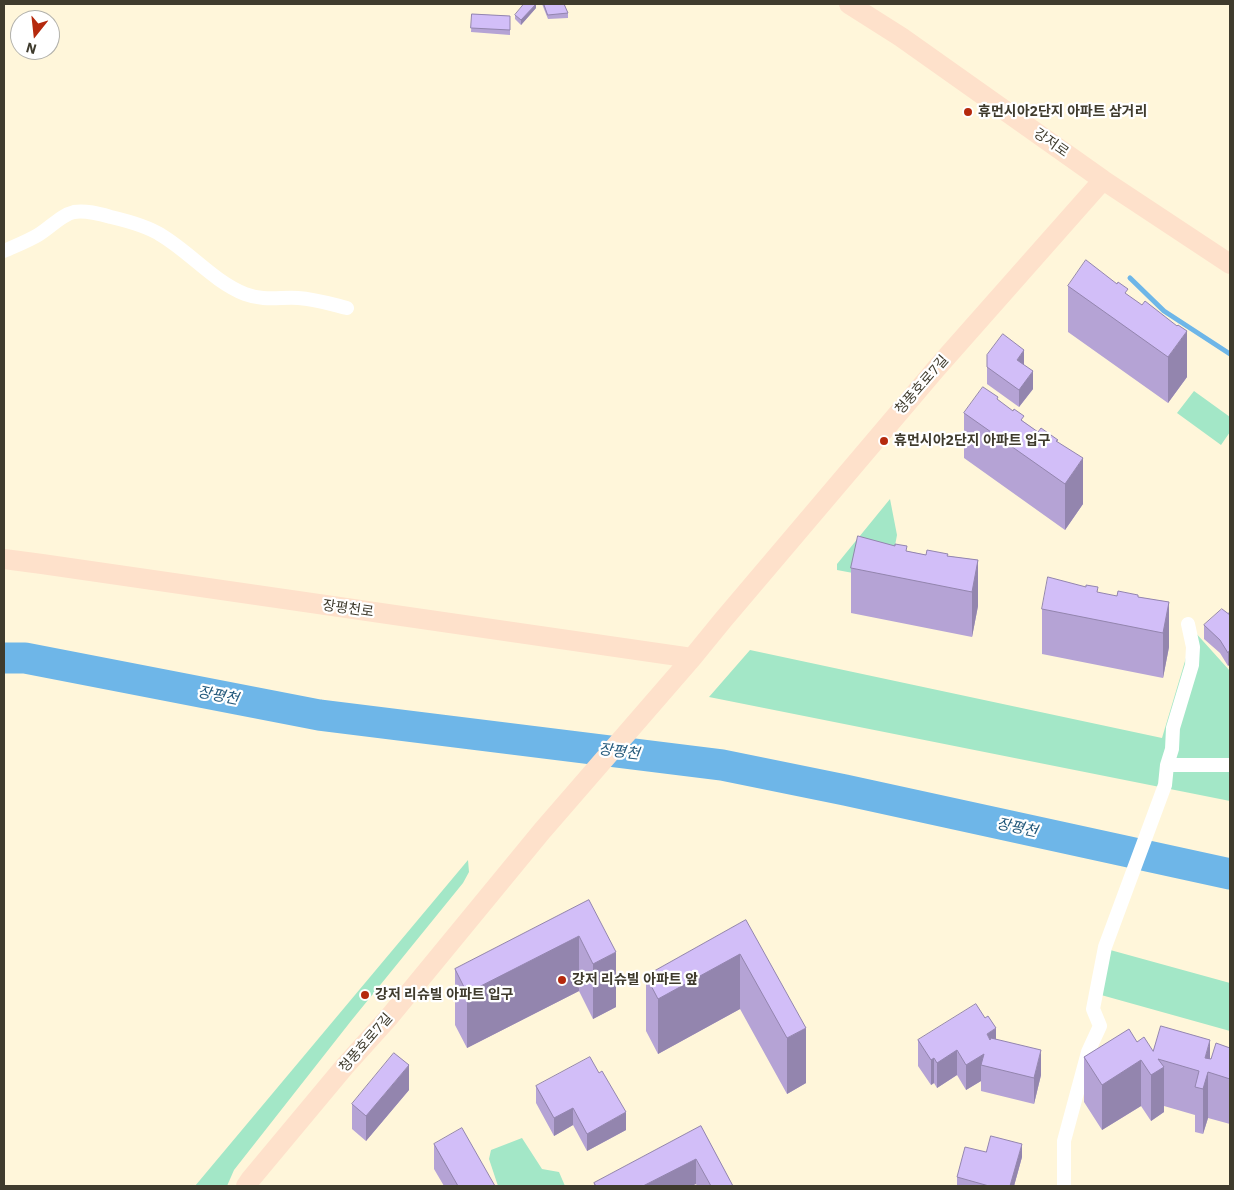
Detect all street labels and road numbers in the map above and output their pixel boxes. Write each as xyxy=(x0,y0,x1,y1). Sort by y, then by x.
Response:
street label: 강저로 xyxy=(1030,125,1072,161)
street label: 청풍호로7길 xyxy=(892,352,952,418)
street label: 장평천로 xyxy=(321,597,375,621)
street label: 청풍호로7길 xyxy=(336,1010,396,1076)

